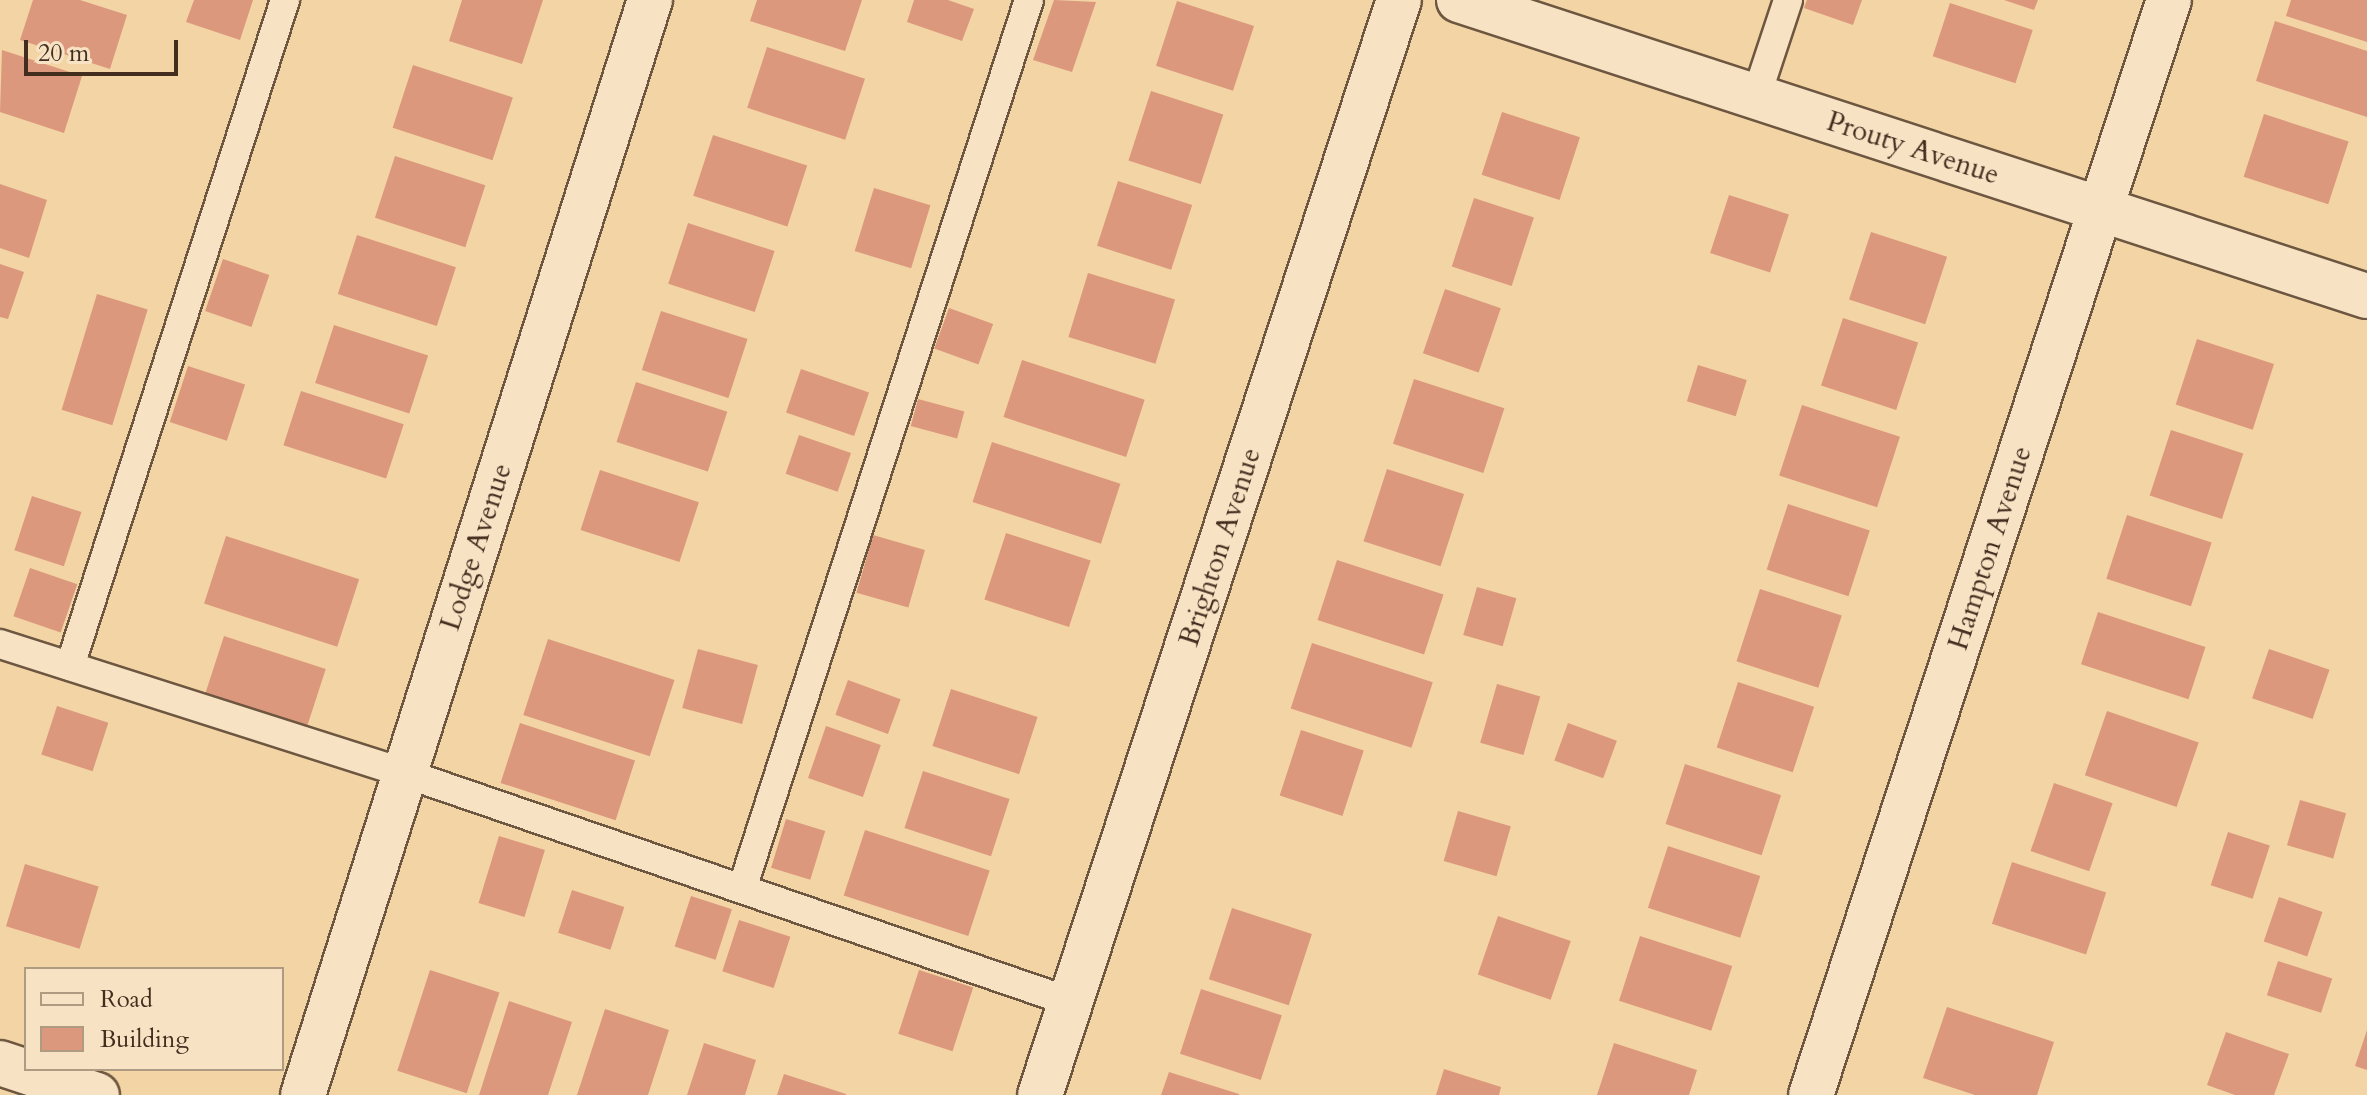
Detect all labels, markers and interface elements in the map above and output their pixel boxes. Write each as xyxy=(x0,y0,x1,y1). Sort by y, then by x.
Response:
scale bar xyxy=(28,24,182,74)
text: 20 m xyxy=(38,37,89,70)
street label: Prouty Avenue xyxy=(1823,104,2003,192)
street label: Hampton Avenue xyxy=(1941,442,2039,654)
street label: Brighton Avenue xyxy=(1172,444,1268,650)
street label: Lodge Avenue xyxy=(433,459,519,635)
legend xyxy=(24,967,284,1071)
text: Road xyxy=(100,983,153,1016)
text: Building xyxy=(100,1023,189,1056)

